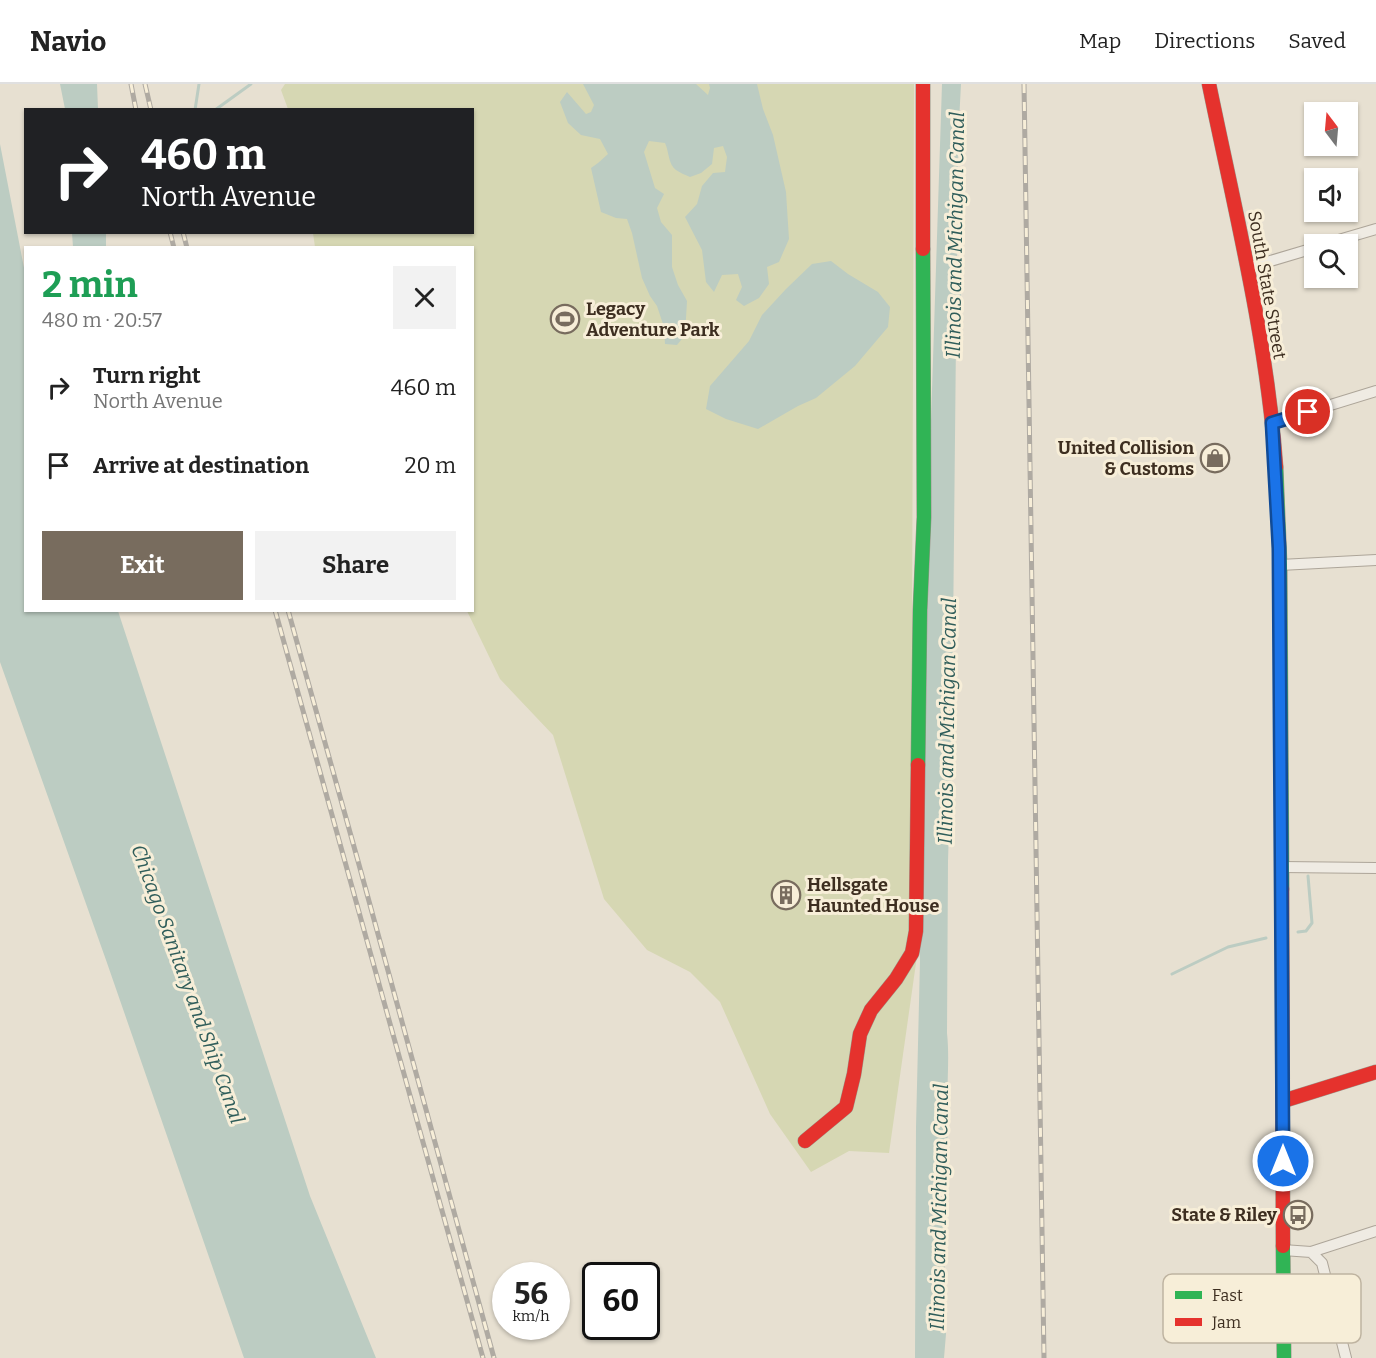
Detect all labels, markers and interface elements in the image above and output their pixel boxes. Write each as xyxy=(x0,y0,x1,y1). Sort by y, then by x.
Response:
text: Navio xyxy=(30,25,106,58)
text: Map xyxy=(1079,28,1121,54)
text: Directions xyxy=(1154,28,1255,54)
text: Saved xyxy=(1288,28,1346,54)
north arrow xyxy=(1304,102,1358,156)
map controls xyxy=(1304,102,1358,288)
water label: Illinois and Michigan Canal xyxy=(941,111,969,359)
text: 460 m xyxy=(141,130,266,180)
icon: right xyxy=(42,132,120,210)
button: sound xyxy=(1304,168,1358,222)
text: North Avenue xyxy=(141,181,316,213)
street label: South State Street xyxy=(1243,209,1291,361)
button: search xyxy=(1304,234,1358,288)
text: 2 min xyxy=(42,263,138,307)
button: close xyxy=(393,266,456,329)
place label: Legacy Adventure Park xyxy=(586,298,720,341)
sports icon: Legacy Adventure Park xyxy=(549,303,581,335)
text: 480 m · 20:57 xyxy=(42,308,162,332)
text: Turn right xyxy=(93,362,201,389)
icon: right xyxy=(42,371,75,404)
text: 460 m xyxy=(391,374,456,401)
pin xyxy=(1282,386,1333,437)
text: North Avenue xyxy=(93,389,223,413)
icon: arrive xyxy=(1291,395,1324,428)
place label: United Collision & Customs xyxy=(1058,437,1194,480)
shop icon: United Collision & Customs xyxy=(1199,442,1231,474)
icon: arrive xyxy=(42,449,75,482)
text: Arrive at destination xyxy=(93,452,309,479)
text: 20 m xyxy=(405,452,456,479)
button: Exit xyxy=(42,531,243,600)
button: Share xyxy=(255,531,456,600)
water label: Illinois and Michigan Canal xyxy=(933,597,961,845)
water label: Chicago Sanitary and Ship Canal xyxy=(126,841,250,1127)
place label: Hellsgate Haunted House xyxy=(807,874,939,917)
building icon: Hellsgate Haunted House xyxy=(770,879,802,911)
water label: Illinois and Michigan Canal xyxy=(925,1083,953,1331)
position arrow xyxy=(1251,1129,1315,1193)
bus stop icon: State & Riley xyxy=(1282,1199,1314,1231)
place label: State & Riley xyxy=(1171,1204,1278,1226)
speed limit sign: 60 xyxy=(582,1262,660,1340)
legend xyxy=(1163,1274,1361,1343)
text: 56 xyxy=(514,1276,548,1312)
text: Fast xyxy=(1212,1286,1243,1305)
text: km/h xyxy=(512,1307,550,1325)
text: Jam xyxy=(1211,1313,1241,1332)

